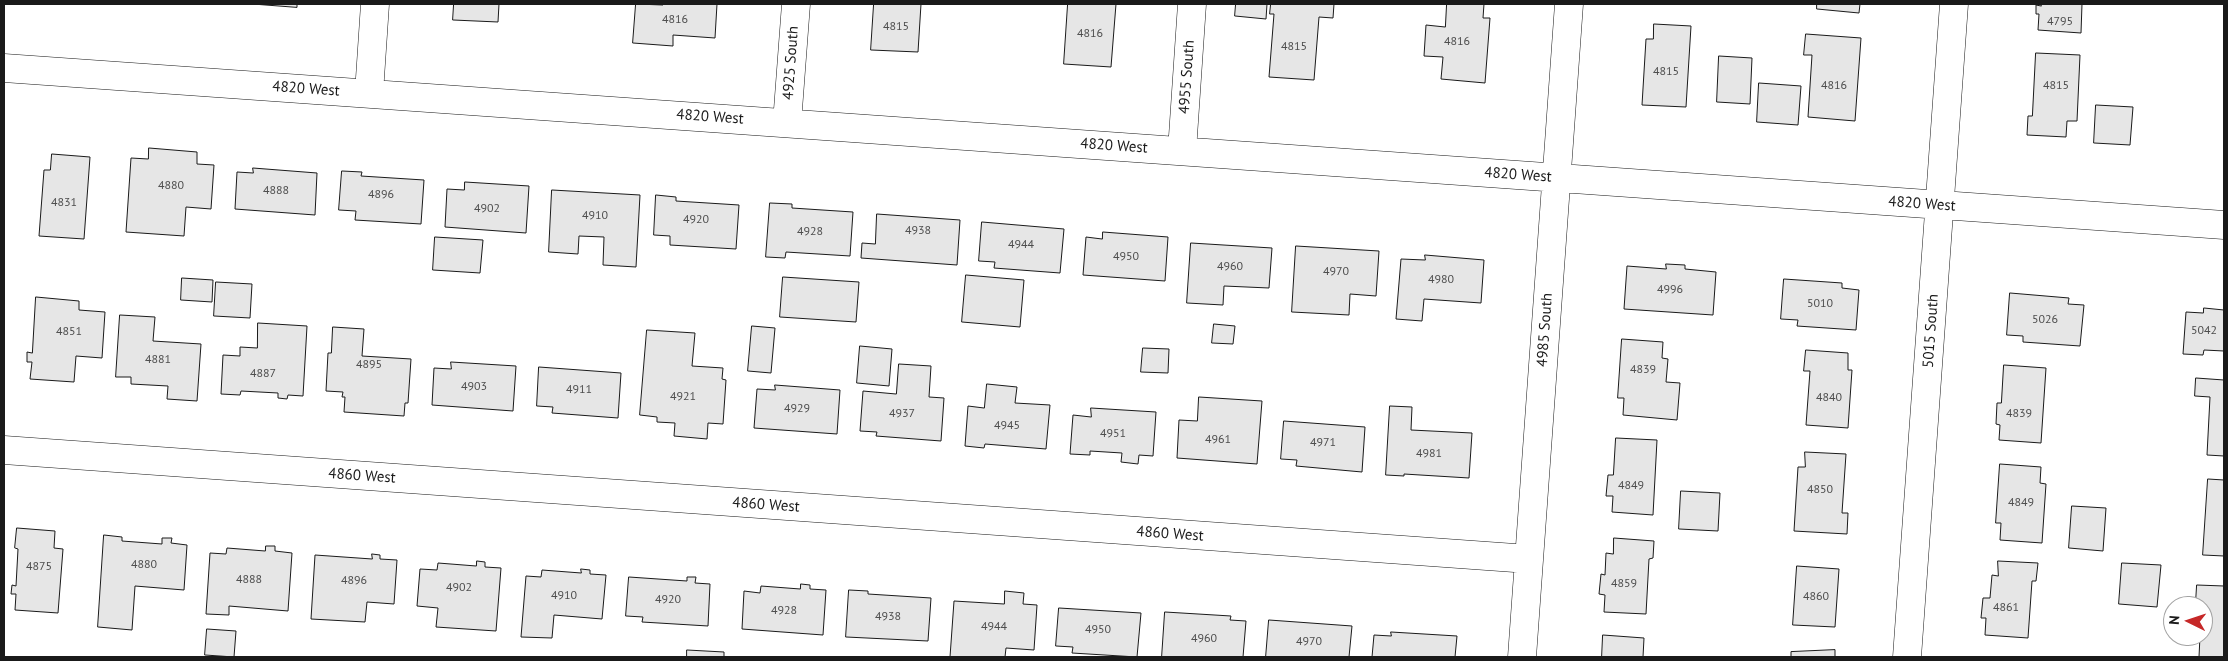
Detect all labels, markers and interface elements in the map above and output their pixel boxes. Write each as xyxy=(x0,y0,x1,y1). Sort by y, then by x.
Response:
house number: 4816 xyxy=(662,13,688,27)
house number: 4795 xyxy=(2047,15,2073,29)
house number: 4815 xyxy=(883,20,909,34)
street label: 4925 South xyxy=(779,25,803,101)
house number: 4816 xyxy=(1077,27,1103,41)
house number: 4816 xyxy=(1444,35,1470,49)
street label: 4955 South xyxy=(1175,39,1199,115)
house number: 4815 xyxy=(1281,40,1307,54)
house number: 4815 xyxy=(1653,65,1679,79)
street label: 4820 West xyxy=(272,78,340,100)
house number: 4816 xyxy=(1821,79,1847,93)
house number: 4815 xyxy=(2043,79,2069,93)
street label: 4820 West xyxy=(676,106,744,128)
street label: 4820 West xyxy=(1080,135,1148,157)
street label: 4820 West xyxy=(1484,164,1552,186)
house number: 4880 xyxy=(158,179,184,193)
house number: 4888 xyxy=(263,184,289,198)
house number: 4896 xyxy=(368,188,394,202)
street label: 4820 West xyxy=(1888,193,1956,215)
house number: 4831 xyxy=(51,196,77,210)
house number: 4902 xyxy=(474,202,500,216)
house number: 4910 xyxy=(582,209,608,223)
house number: 4920 xyxy=(683,213,709,227)
house number: 4938 xyxy=(905,224,931,238)
house number: 4928 xyxy=(797,225,823,239)
house number: 4944 xyxy=(1008,238,1034,252)
house number: 4950 xyxy=(1113,250,1139,264)
house number: 4960 xyxy=(1217,260,1243,274)
house number: 4970 xyxy=(1323,265,1349,279)
house number: 4980 xyxy=(1428,273,1454,287)
house number: 4996 xyxy=(1657,283,1683,297)
street label: 4985 South xyxy=(1533,292,1557,368)
street label: 5015 South xyxy=(1919,293,1943,369)
house number: 5010 xyxy=(1807,297,1833,311)
house number: 5026 xyxy=(2032,313,2058,327)
house number: 5042 xyxy=(2191,324,2217,338)
house number: 4851 xyxy=(56,325,82,339)
house number: 4881 xyxy=(145,353,171,367)
house number: 4895 xyxy=(356,358,382,372)
house number: 4839 xyxy=(1630,363,1656,377)
house number: 4887 xyxy=(250,367,276,381)
house number: 4903 xyxy=(461,380,487,394)
house number: 4911 xyxy=(566,383,592,397)
house number: 4921 xyxy=(670,390,696,404)
house number: 4840 xyxy=(1816,391,1842,405)
house number: 4929 xyxy=(784,402,810,416)
house number: 4937 xyxy=(889,407,915,421)
house number: 4839 xyxy=(2006,407,2032,421)
house number: 4945 xyxy=(994,419,1020,433)
house number: 4951 xyxy=(1100,427,1126,441)
house number: 4961 xyxy=(1205,433,1231,447)
house number: 4971 xyxy=(1310,436,1336,450)
house number: 4981 xyxy=(1416,447,1442,461)
street label: 4860 West xyxy=(328,465,396,487)
house number: 4849 xyxy=(1618,479,1644,493)
house number: 4850 xyxy=(1807,483,1833,497)
street label: 4860 West xyxy=(732,494,800,516)
house number: 4849 xyxy=(2008,496,2034,510)
street label: 4860 West xyxy=(1136,523,1204,545)
house number: 4880 xyxy=(131,558,157,572)
house number: 4875 xyxy=(26,560,52,574)
house number: 4888 xyxy=(236,573,262,587)
house number: 4896 xyxy=(341,574,367,588)
house number: 4859 xyxy=(1611,577,1637,591)
house number: 4902 xyxy=(446,581,472,595)
house number: 4910 xyxy=(551,589,577,603)
house number: 4860 xyxy=(1803,590,1829,604)
house number: 4920 xyxy=(655,593,681,607)
north arrow xyxy=(2163,596,2213,646)
house number: 4861 xyxy=(1993,601,2019,615)
house number: 4928 xyxy=(771,604,797,618)
house number: 4938 xyxy=(875,610,901,624)
text: N xyxy=(2165,615,2183,625)
house number: 4944 xyxy=(981,620,1007,634)
house number: 4950 xyxy=(1085,623,1111,637)
house number: 4960 xyxy=(1191,632,1217,646)
house number: 4970 xyxy=(1296,635,1322,649)

